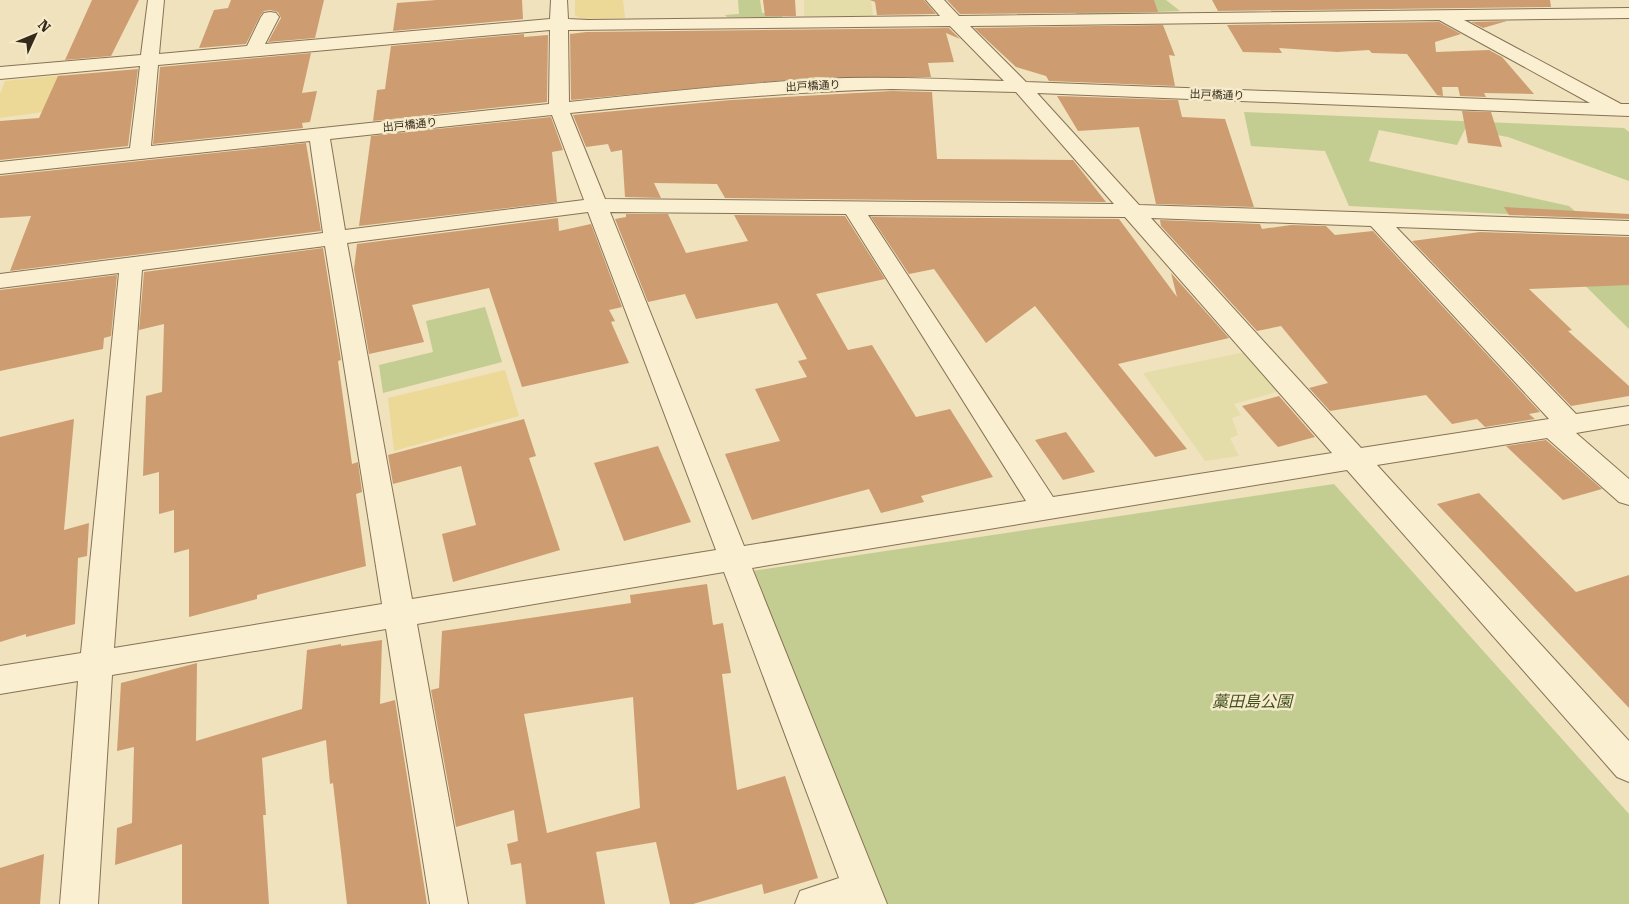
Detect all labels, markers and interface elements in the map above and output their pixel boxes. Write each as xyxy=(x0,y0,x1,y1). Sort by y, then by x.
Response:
north arrow xyxy=(10,10,60,60)
text: N xyxy=(35,17,54,36)
street label: 出戸橋通り xyxy=(785,78,841,94)
street label: 出戸橋通り xyxy=(1189,88,1245,102)
street label: 出戸橋通り xyxy=(382,116,438,134)
park label: 藁田島公園 xyxy=(1212,692,1294,711)

